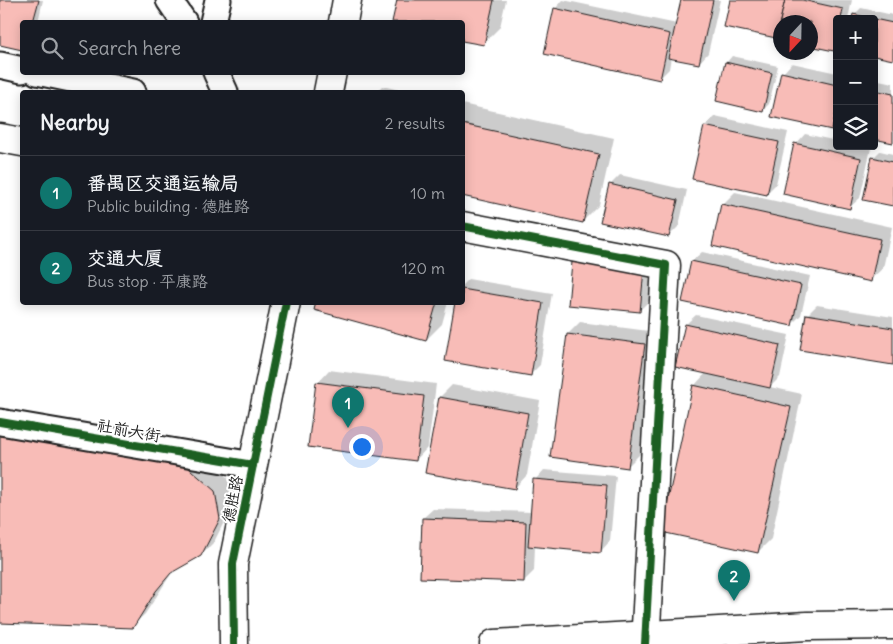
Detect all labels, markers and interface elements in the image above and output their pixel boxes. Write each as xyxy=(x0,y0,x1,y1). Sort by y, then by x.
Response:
north arrow xyxy=(773,15,818,60)
map controls xyxy=(833,15,878,150)
button: + xyxy=(833,15,878,60)
search box xyxy=(20,20,465,75)
icon: search xyxy=(38,34,66,62)
text: Search here xyxy=(78,36,181,60)
button: − xyxy=(833,60,878,105)
button: layers xyxy=(833,105,878,150)
text: Nearby xyxy=(40,109,110,136)
text: 2 results xyxy=(385,113,445,133)
text: 番禺区交通运输局 xyxy=(87,171,239,195)
text: 1 xyxy=(53,183,59,203)
text: 10 m xyxy=(410,183,445,203)
text: Public building · 德胜路 xyxy=(87,196,250,216)
text: 交通大厦 xyxy=(87,246,163,270)
text: 2 xyxy=(52,258,60,278)
text: 120 m xyxy=(402,258,445,278)
text: Bus stop · 平康路 xyxy=(87,271,208,291)
pin: 1 xyxy=(332,387,364,428)
street label: 社前大街 xyxy=(96,415,162,445)
your location xyxy=(349,434,375,460)
street label: 德胜路 xyxy=(218,474,246,524)
pin: 2 xyxy=(718,560,750,601)

